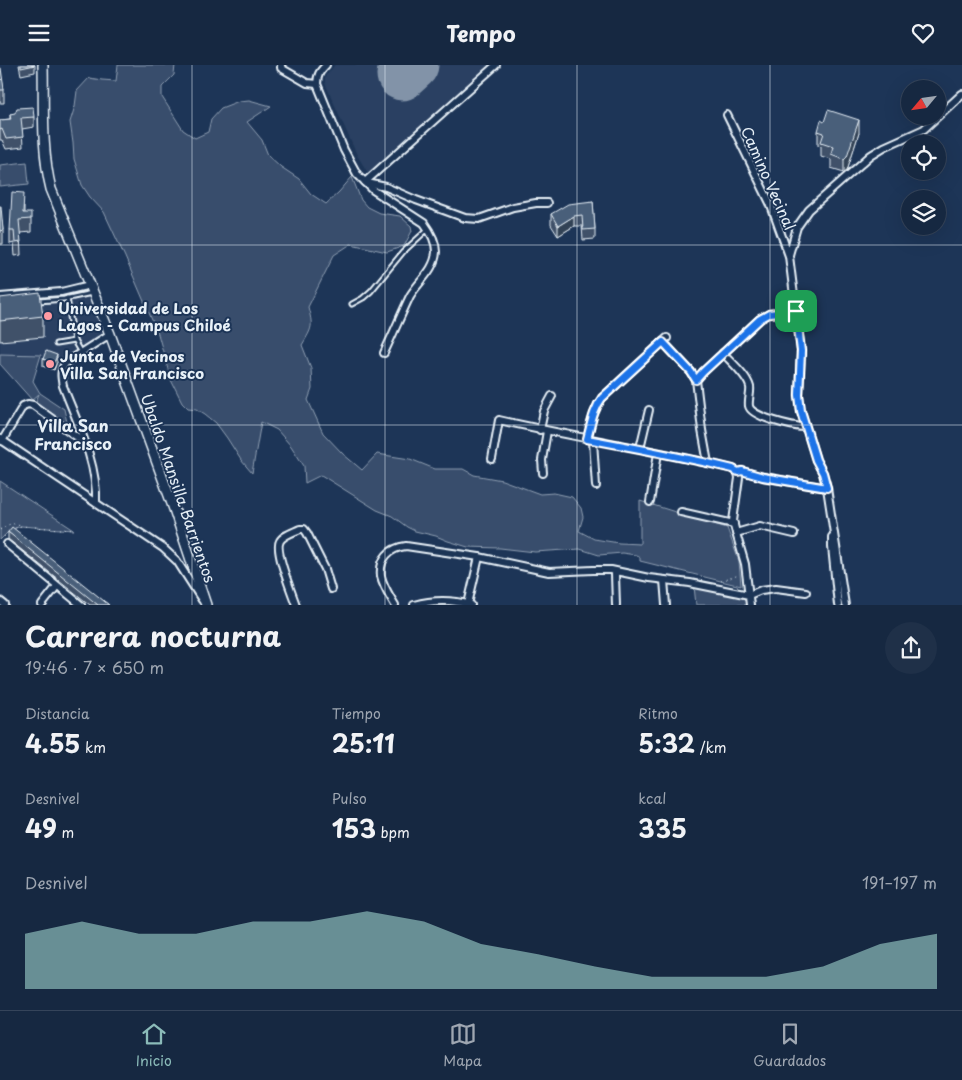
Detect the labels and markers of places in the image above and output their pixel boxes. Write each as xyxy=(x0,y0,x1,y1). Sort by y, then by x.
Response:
pin xyxy=(775,290,817,332)
place label: Universidad de Los Lagos - Campus Chiloé xyxy=(58,296,231,336)
marker: Universidad de Los Lagos - Campus Chiloé xyxy=(42,310,54,322)
place label: Junta de Vecinos Villa San Francisco xyxy=(60,344,204,384)
marker: Junta de Vecinos Villa San Francisco xyxy=(44,358,56,370)

